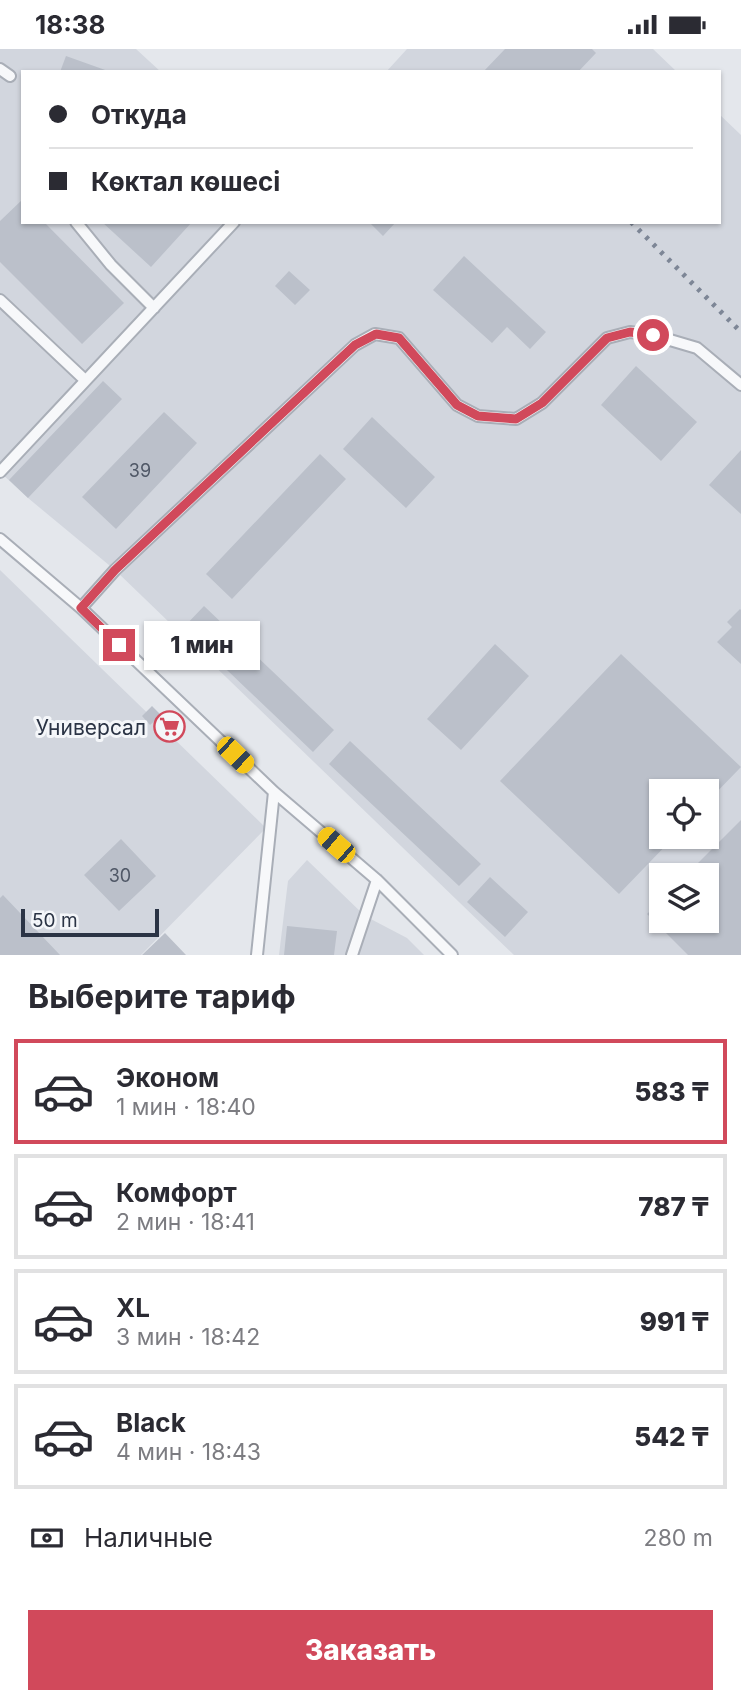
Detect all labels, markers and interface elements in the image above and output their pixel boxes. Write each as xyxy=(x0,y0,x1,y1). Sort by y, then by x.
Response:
text: 18:38 xyxy=(35,9,106,40)
text: Откуда xyxy=(91,99,187,130)
text: Көктал көшесі xyxy=(91,166,280,197)
route start xyxy=(637,319,669,351)
house number: 39 xyxy=(129,460,151,481)
callout: 1 мин xyxy=(144,621,259,669)
route end xyxy=(103,629,135,661)
text: 1 мин xyxy=(170,631,234,659)
supermarket icon: Универсал xyxy=(152,710,186,744)
place label: Универсал xyxy=(36,715,146,740)
car xyxy=(213,733,258,777)
map controls xyxy=(649,779,719,933)
button: locate xyxy=(649,779,719,849)
car xyxy=(314,823,359,867)
button: layers xyxy=(649,863,719,933)
house number: 30 xyxy=(109,865,131,886)
scale bar xyxy=(21,906,159,938)
text: 50 m xyxy=(32,909,78,932)
text: Выберите тариф xyxy=(28,977,296,1016)
icon: car xyxy=(32,1060,95,1123)
text: Эконом xyxy=(116,1062,219,1093)
text: 583 ₸ xyxy=(634,1076,709,1107)
text: 1 мин · 18:40 xyxy=(116,1093,256,1121)
icon: car xyxy=(32,1175,95,1238)
text: Комфорт xyxy=(116,1177,237,1208)
text: 787 ₸ xyxy=(638,1191,709,1222)
text: 2 мин · 18:41 xyxy=(116,1208,255,1236)
icon: car xyxy=(32,1290,95,1353)
text: XL xyxy=(116,1292,150,1323)
text: 991 ₸ xyxy=(640,1306,709,1337)
text: 3 мин · 18:42 xyxy=(116,1323,260,1351)
icon: car xyxy=(32,1405,95,1468)
text: Black xyxy=(116,1407,186,1438)
text: 542 ₸ xyxy=(634,1421,709,1452)
text: 4 мин · 18:43 xyxy=(116,1438,261,1466)
icon: cash xyxy=(28,1519,66,1557)
text: Наличные xyxy=(84,1522,213,1553)
text: 280 m xyxy=(644,1524,713,1552)
button: Заказать xyxy=(28,1610,713,1690)

